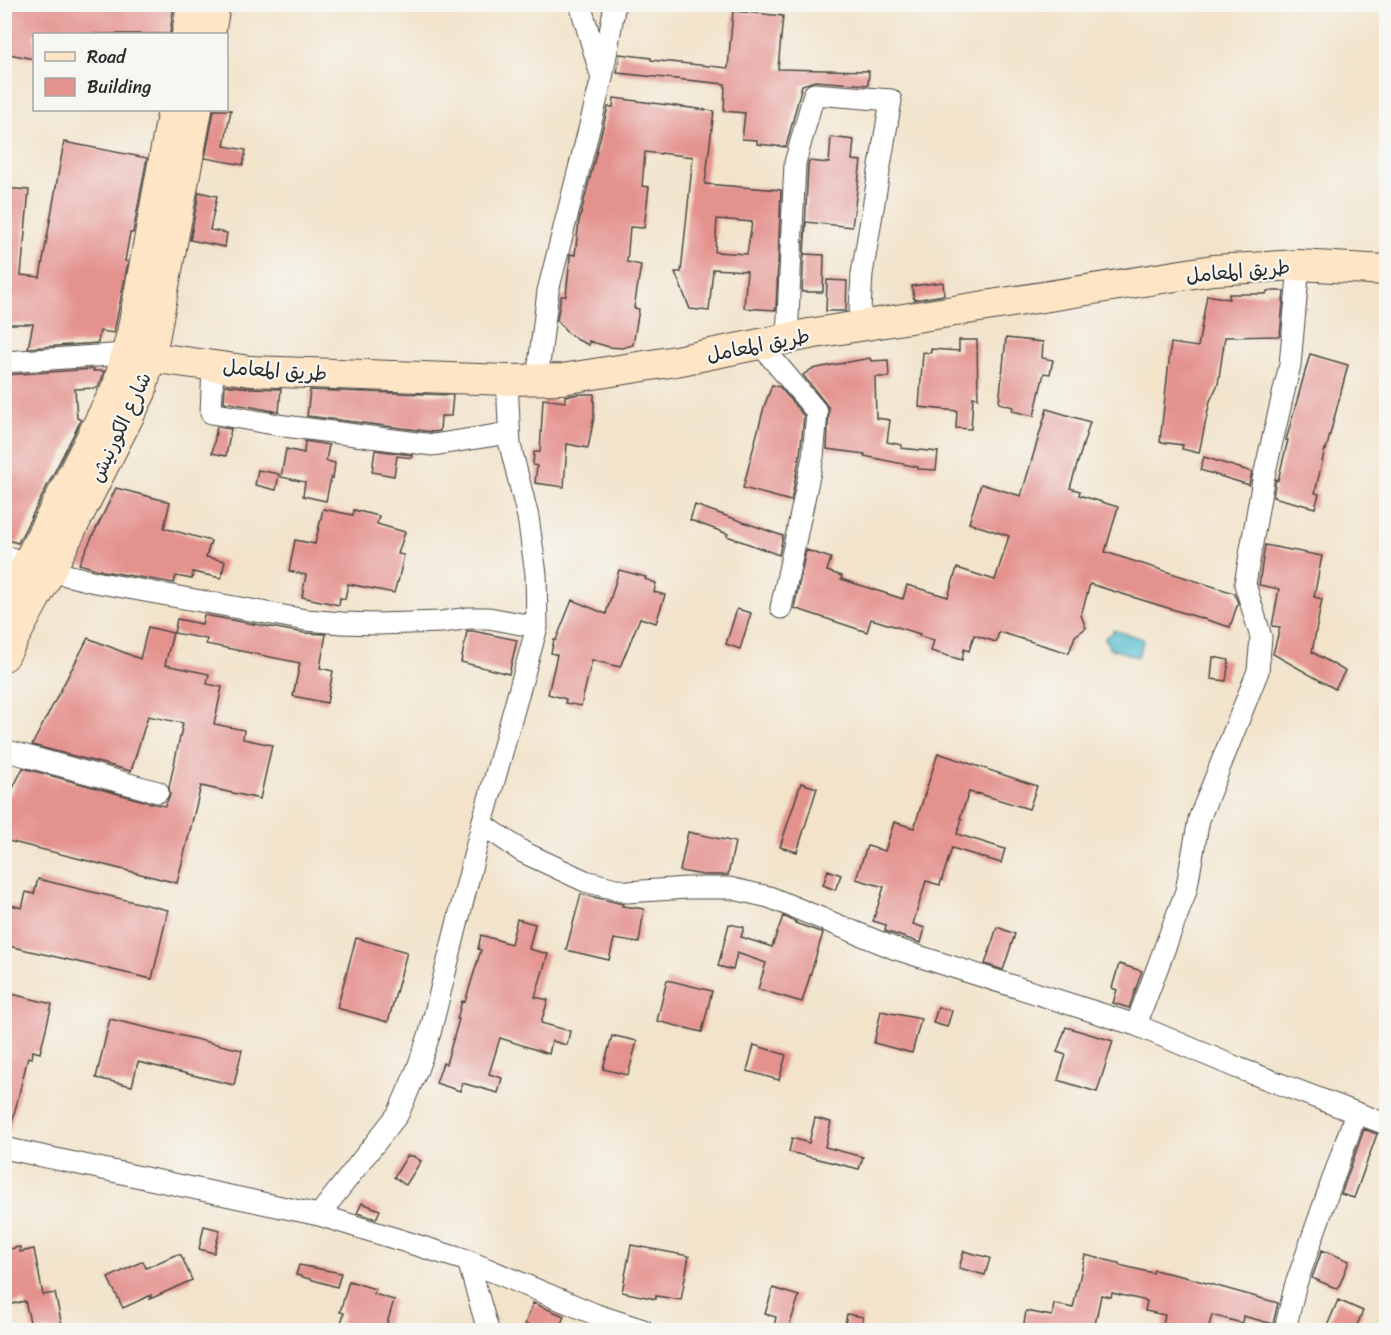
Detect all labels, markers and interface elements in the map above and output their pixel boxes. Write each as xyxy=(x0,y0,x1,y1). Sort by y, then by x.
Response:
legend xyxy=(33,33,228,111)
text: Road xyxy=(87,41,127,73)
text: Building xyxy=(87,71,151,103)
street label: طريق المعامل xyxy=(1184,249,1292,293)
street label: طريق المعامل xyxy=(703,318,813,373)
street label: طريق المعامل xyxy=(221,349,328,392)
street label: شارع الكورنيش xyxy=(79,366,161,488)

